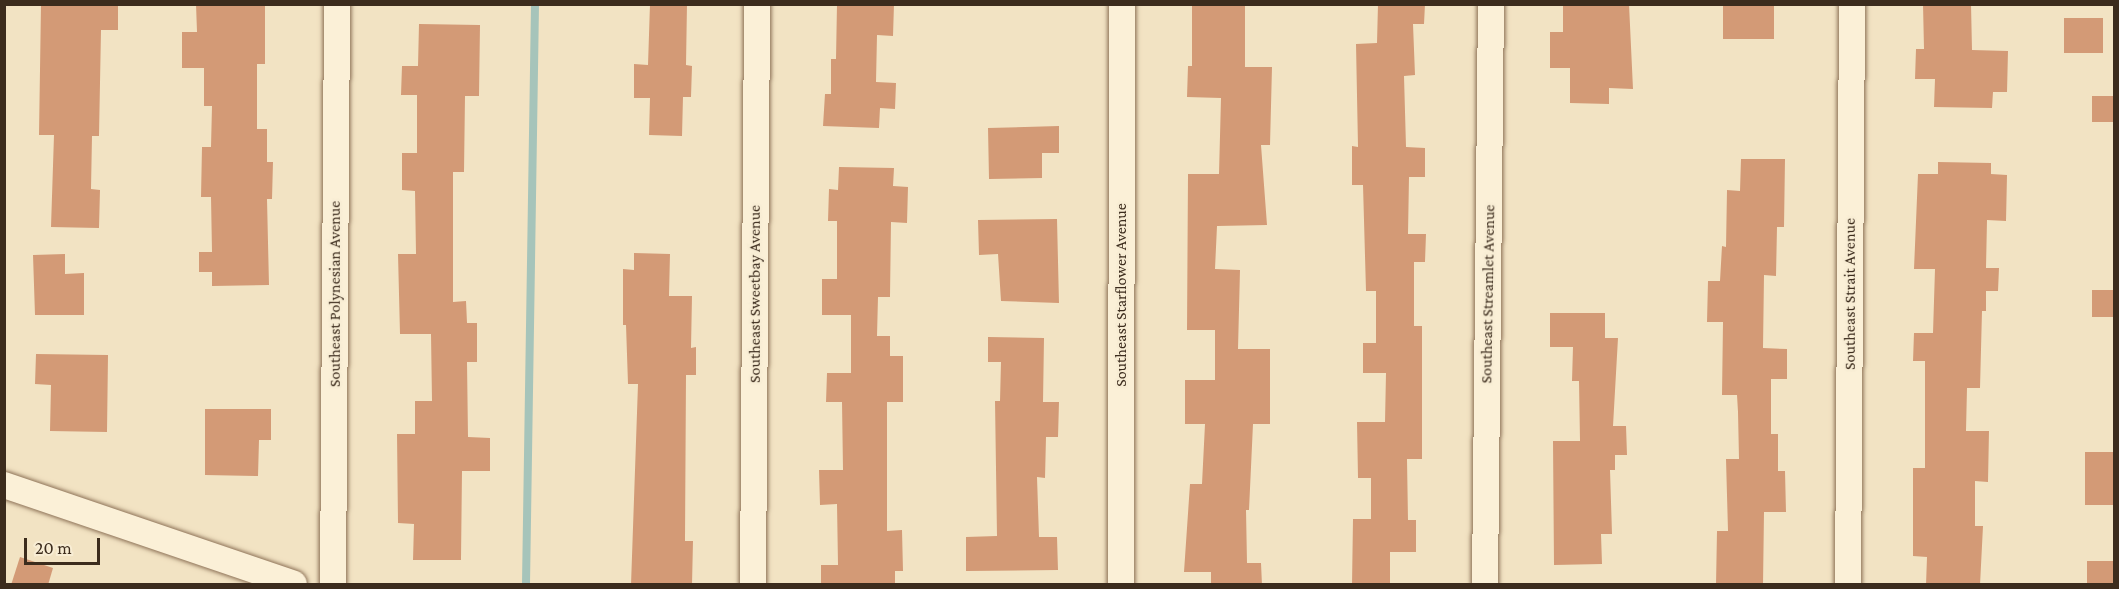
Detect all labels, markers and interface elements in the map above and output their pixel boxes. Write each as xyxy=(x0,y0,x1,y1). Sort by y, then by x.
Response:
street label: Southeast Polynesian Avenue xyxy=(325,201,345,387)
street label: Southeast Starflower Avenue xyxy=(1111,203,1131,387)
street label: Southeast Streamlet Avenue xyxy=(1477,204,1499,384)
street label: Southeast Sweetbay Avenue xyxy=(745,205,765,383)
street label: Southeast Strait Avenue xyxy=(1840,218,1860,370)
scale bar xyxy=(27,526,104,564)
text: 20 m xyxy=(35,538,72,558)

